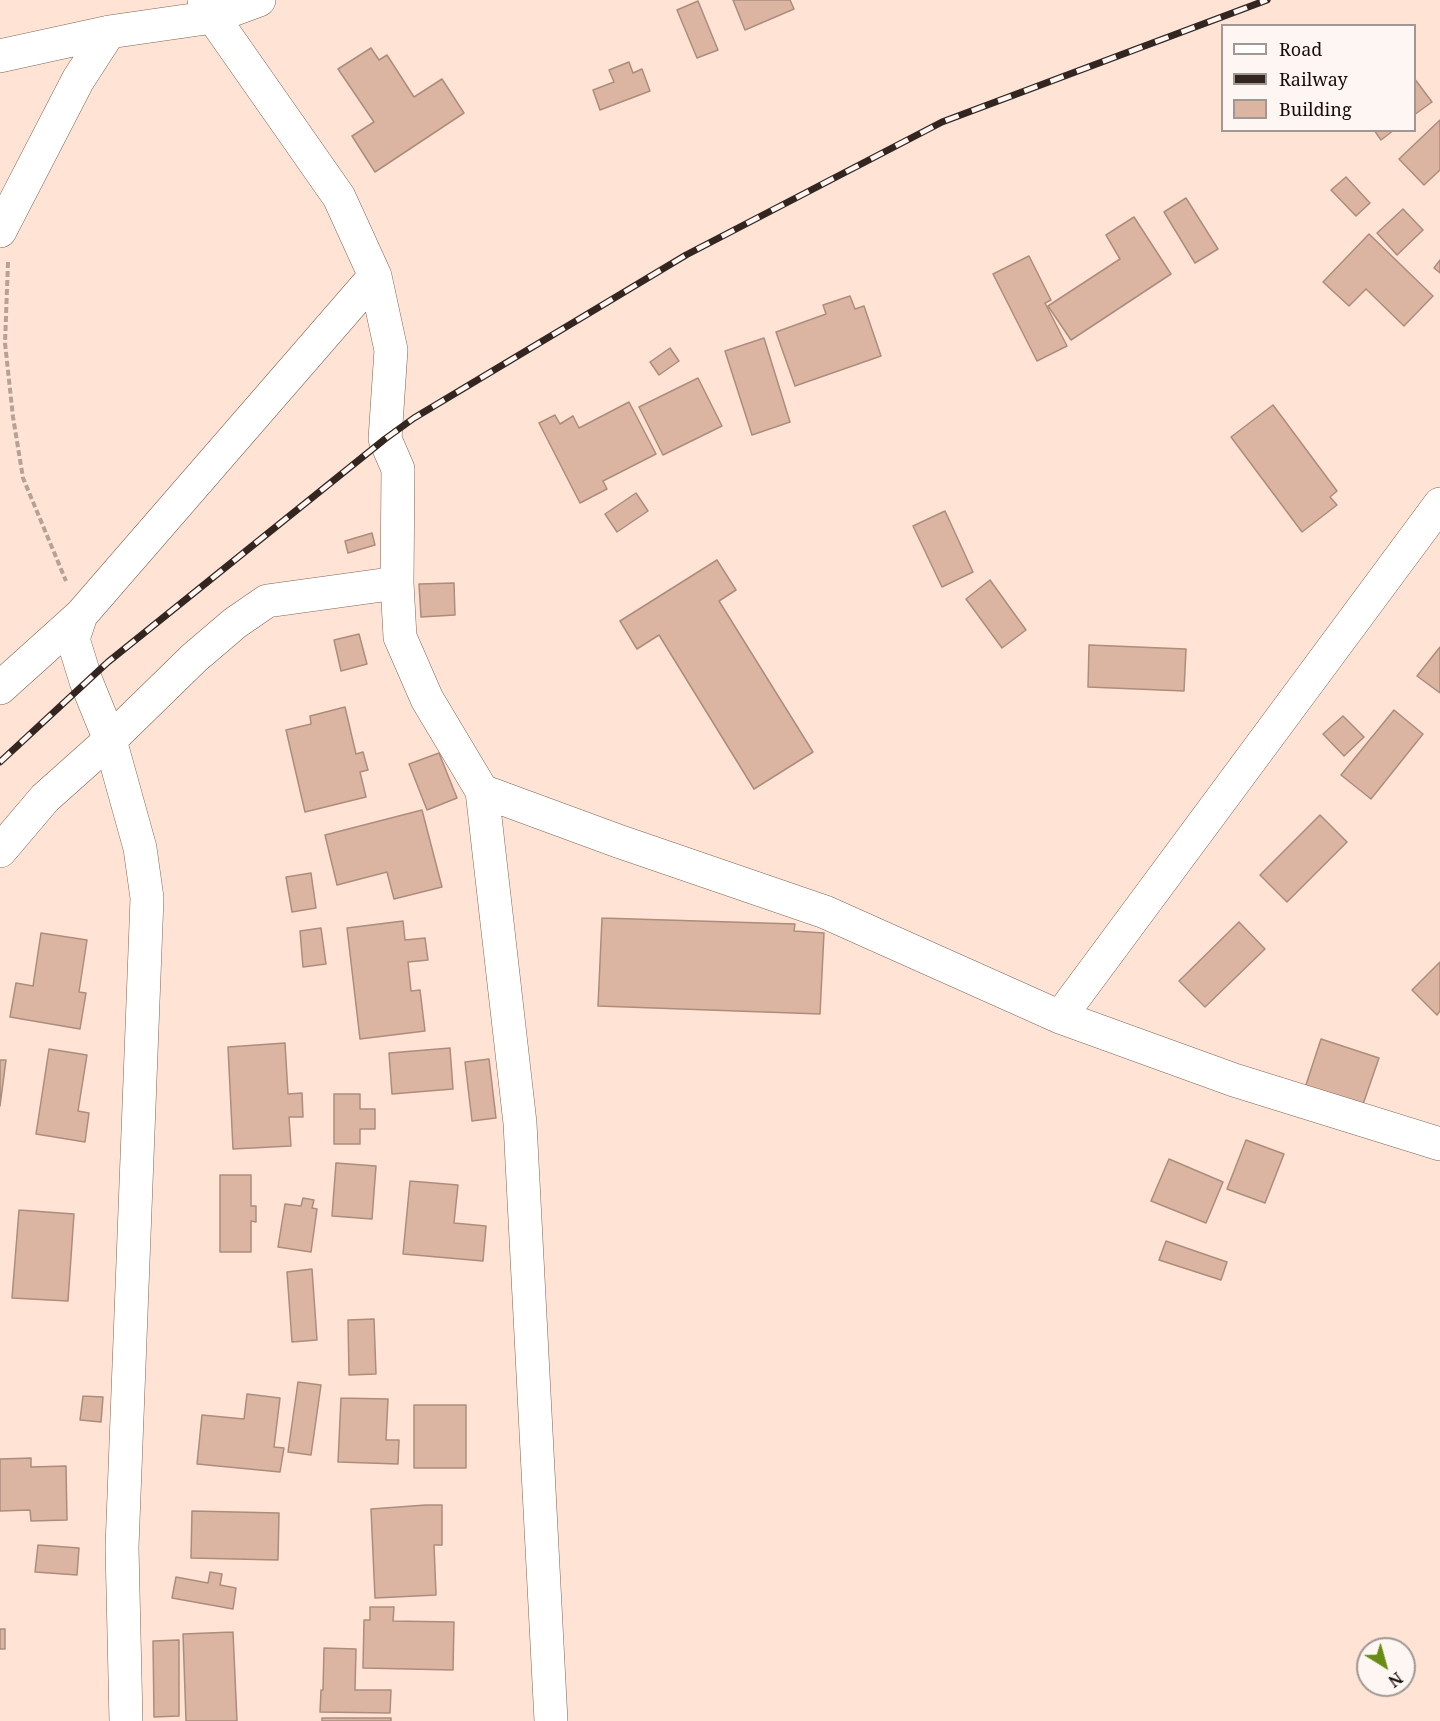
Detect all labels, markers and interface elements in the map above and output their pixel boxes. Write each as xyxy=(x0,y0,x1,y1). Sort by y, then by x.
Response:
legend xyxy=(1221,24,1416,132)
text: Road xyxy=(1279,37,1322,61)
text: Railway xyxy=(1279,67,1348,91)
text: Building xyxy=(1279,97,1352,121)
north arrow xyxy=(1356,1637,1416,1697)
text: N xyxy=(1384,1667,1407,1692)

